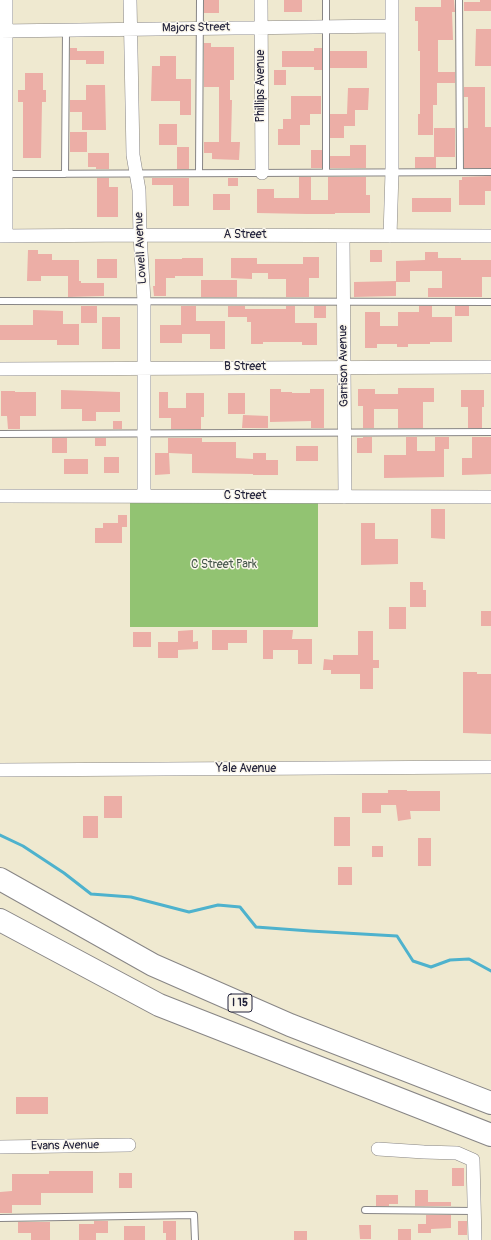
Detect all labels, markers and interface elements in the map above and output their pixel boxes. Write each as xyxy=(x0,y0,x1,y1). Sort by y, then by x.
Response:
street label: Majors Street xyxy=(162,20,230,36)
street label: Phillips Avenue xyxy=(254,50,268,122)
street label: Lowell Avenue xyxy=(132,212,150,284)
street label: A Street xyxy=(224,228,266,242)
street label: Garrison Avenue xyxy=(336,325,352,407)
street label: B Street xyxy=(224,360,266,374)
street label: C Street xyxy=(224,489,266,503)
park label: C Street Park xyxy=(191,558,257,572)
street label: Yale Avenue xyxy=(216,762,276,776)
road number: I 15 xyxy=(228,994,252,1012)
street label: Evans Avenue xyxy=(31,1138,99,1154)

